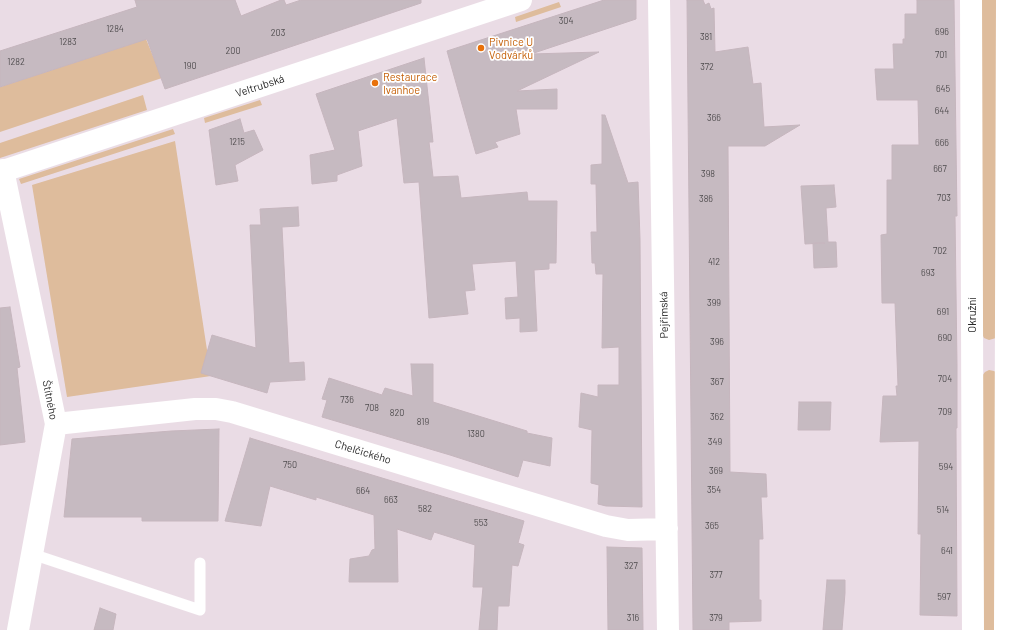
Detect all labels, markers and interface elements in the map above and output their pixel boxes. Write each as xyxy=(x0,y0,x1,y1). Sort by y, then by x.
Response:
house number: 304 xyxy=(559,16,573,26)
house number: 1284 xyxy=(106,24,124,34)
house number: 696 xyxy=(935,27,949,37)
house number: 203 xyxy=(271,28,285,38)
house number: 381 xyxy=(700,32,712,42)
place label: Pivnice U Vodvárků xyxy=(489,35,533,61)
house number: 1283 xyxy=(59,37,77,47)
marker: Pivnice U Vodvárků xyxy=(476,43,486,53)
house number: 200 xyxy=(226,46,240,56)
house number: 701 xyxy=(935,50,947,60)
house number: 1282 xyxy=(7,57,25,67)
house number: 190 xyxy=(184,61,196,71)
house number: 372 xyxy=(700,62,714,72)
place label: Restaurace Ivanhoe xyxy=(383,70,437,96)
street label: Veltrubská xyxy=(234,72,286,100)
marker: Restaurace Ivanhoe xyxy=(370,78,380,88)
house number: 645 xyxy=(936,84,950,94)
house number: 644 xyxy=(935,106,949,116)
house number: 366 xyxy=(707,113,721,123)
house number: 1215 xyxy=(229,137,245,147)
house number: 666 xyxy=(935,138,949,148)
house number: 667 xyxy=(933,164,947,174)
house number: 398 xyxy=(701,169,715,179)
house number: 703 xyxy=(937,193,951,203)
house number: 386 xyxy=(699,194,713,204)
house number: 702 xyxy=(933,246,947,256)
house number: 412 xyxy=(708,257,720,267)
house number: 693 xyxy=(921,268,935,278)
street label: Pejřimská xyxy=(657,291,671,339)
street label: Okružní xyxy=(965,297,979,333)
house number: 399 xyxy=(707,298,721,308)
house number: 691 xyxy=(937,307,949,317)
house number: 690 xyxy=(938,333,952,343)
house number: 396 xyxy=(710,337,724,347)
house number: 704 xyxy=(938,374,952,384)
house number: 367 xyxy=(710,377,724,387)
street label: Štítného xyxy=(40,379,60,421)
house number: 736 xyxy=(340,395,354,405)
house number: 708 xyxy=(365,403,379,413)
house number: 709 xyxy=(938,407,952,417)
house number: 820 xyxy=(390,408,404,418)
house number: 362 xyxy=(710,412,724,422)
house number: 819 xyxy=(417,417,429,427)
house number: 1380 xyxy=(467,429,485,439)
street label: Chelčického xyxy=(333,437,393,467)
house number: 349 xyxy=(708,437,722,447)
house number: 750 xyxy=(283,460,297,470)
house number: 594 xyxy=(939,462,953,472)
house number: 369 xyxy=(709,466,723,476)
house number: 354 xyxy=(707,485,721,495)
house number: 664 xyxy=(356,486,370,496)
house number: 663 xyxy=(384,495,398,505)
house number: 582 xyxy=(418,504,432,514)
house number: 514 xyxy=(937,505,949,515)
house number: 553 xyxy=(474,518,488,528)
house number: 365 xyxy=(705,521,719,531)
house number: 641 xyxy=(941,546,953,556)
house number: 327 xyxy=(624,561,638,571)
house number: 377 xyxy=(709,570,723,580)
house number: 597 xyxy=(937,592,951,602)
house number: 316 xyxy=(627,613,639,623)
house number: 379 xyxy=(709,613,723,623)

